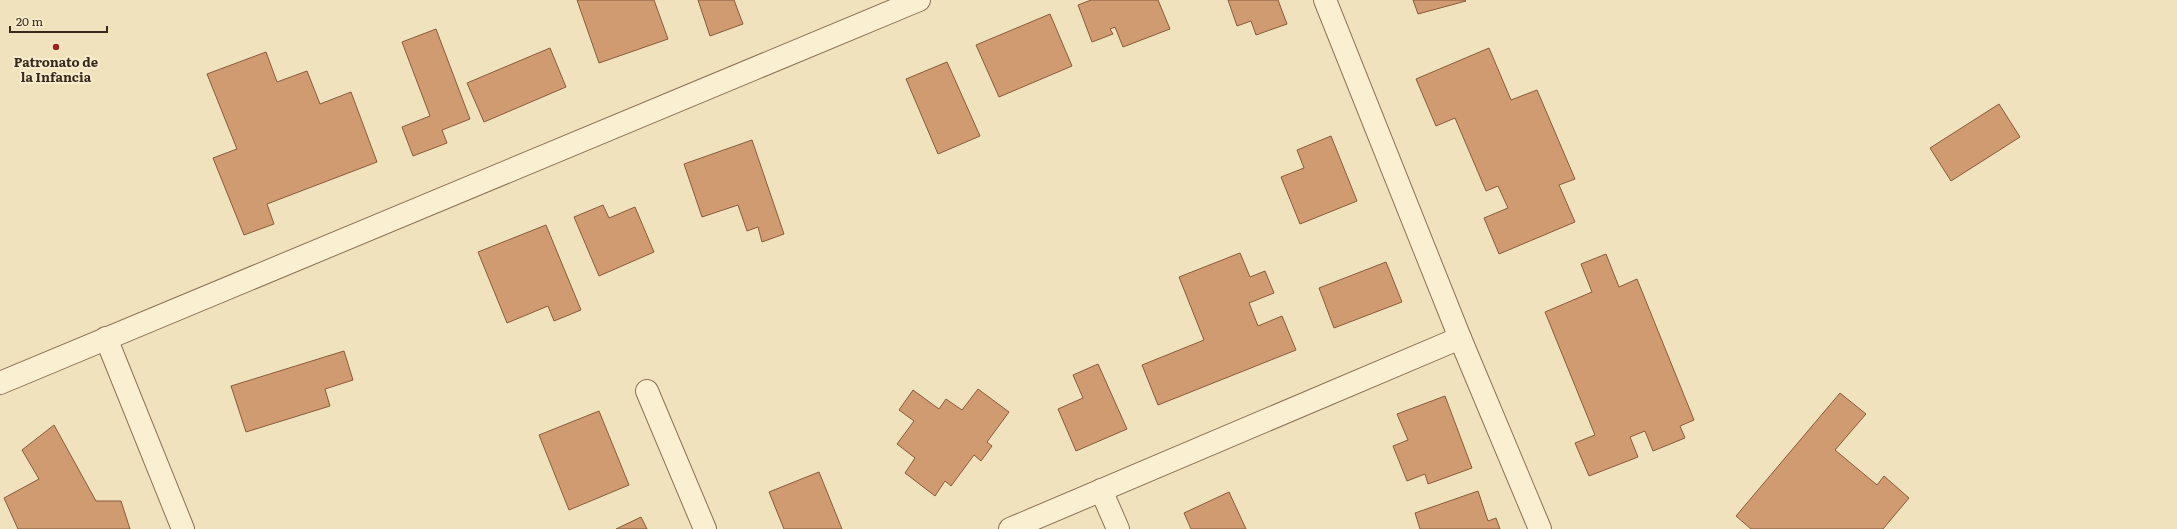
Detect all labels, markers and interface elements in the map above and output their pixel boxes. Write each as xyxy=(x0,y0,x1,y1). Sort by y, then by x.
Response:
scale bar xyxy=(10,8,107,34)
text: 20 m xyxy=(16,12,43,30)
marker: Patronato de la Infancia xyxy=(51,42,61,52)
place label: Patronato de la Infancia xyxy=(14,52,98,86)

